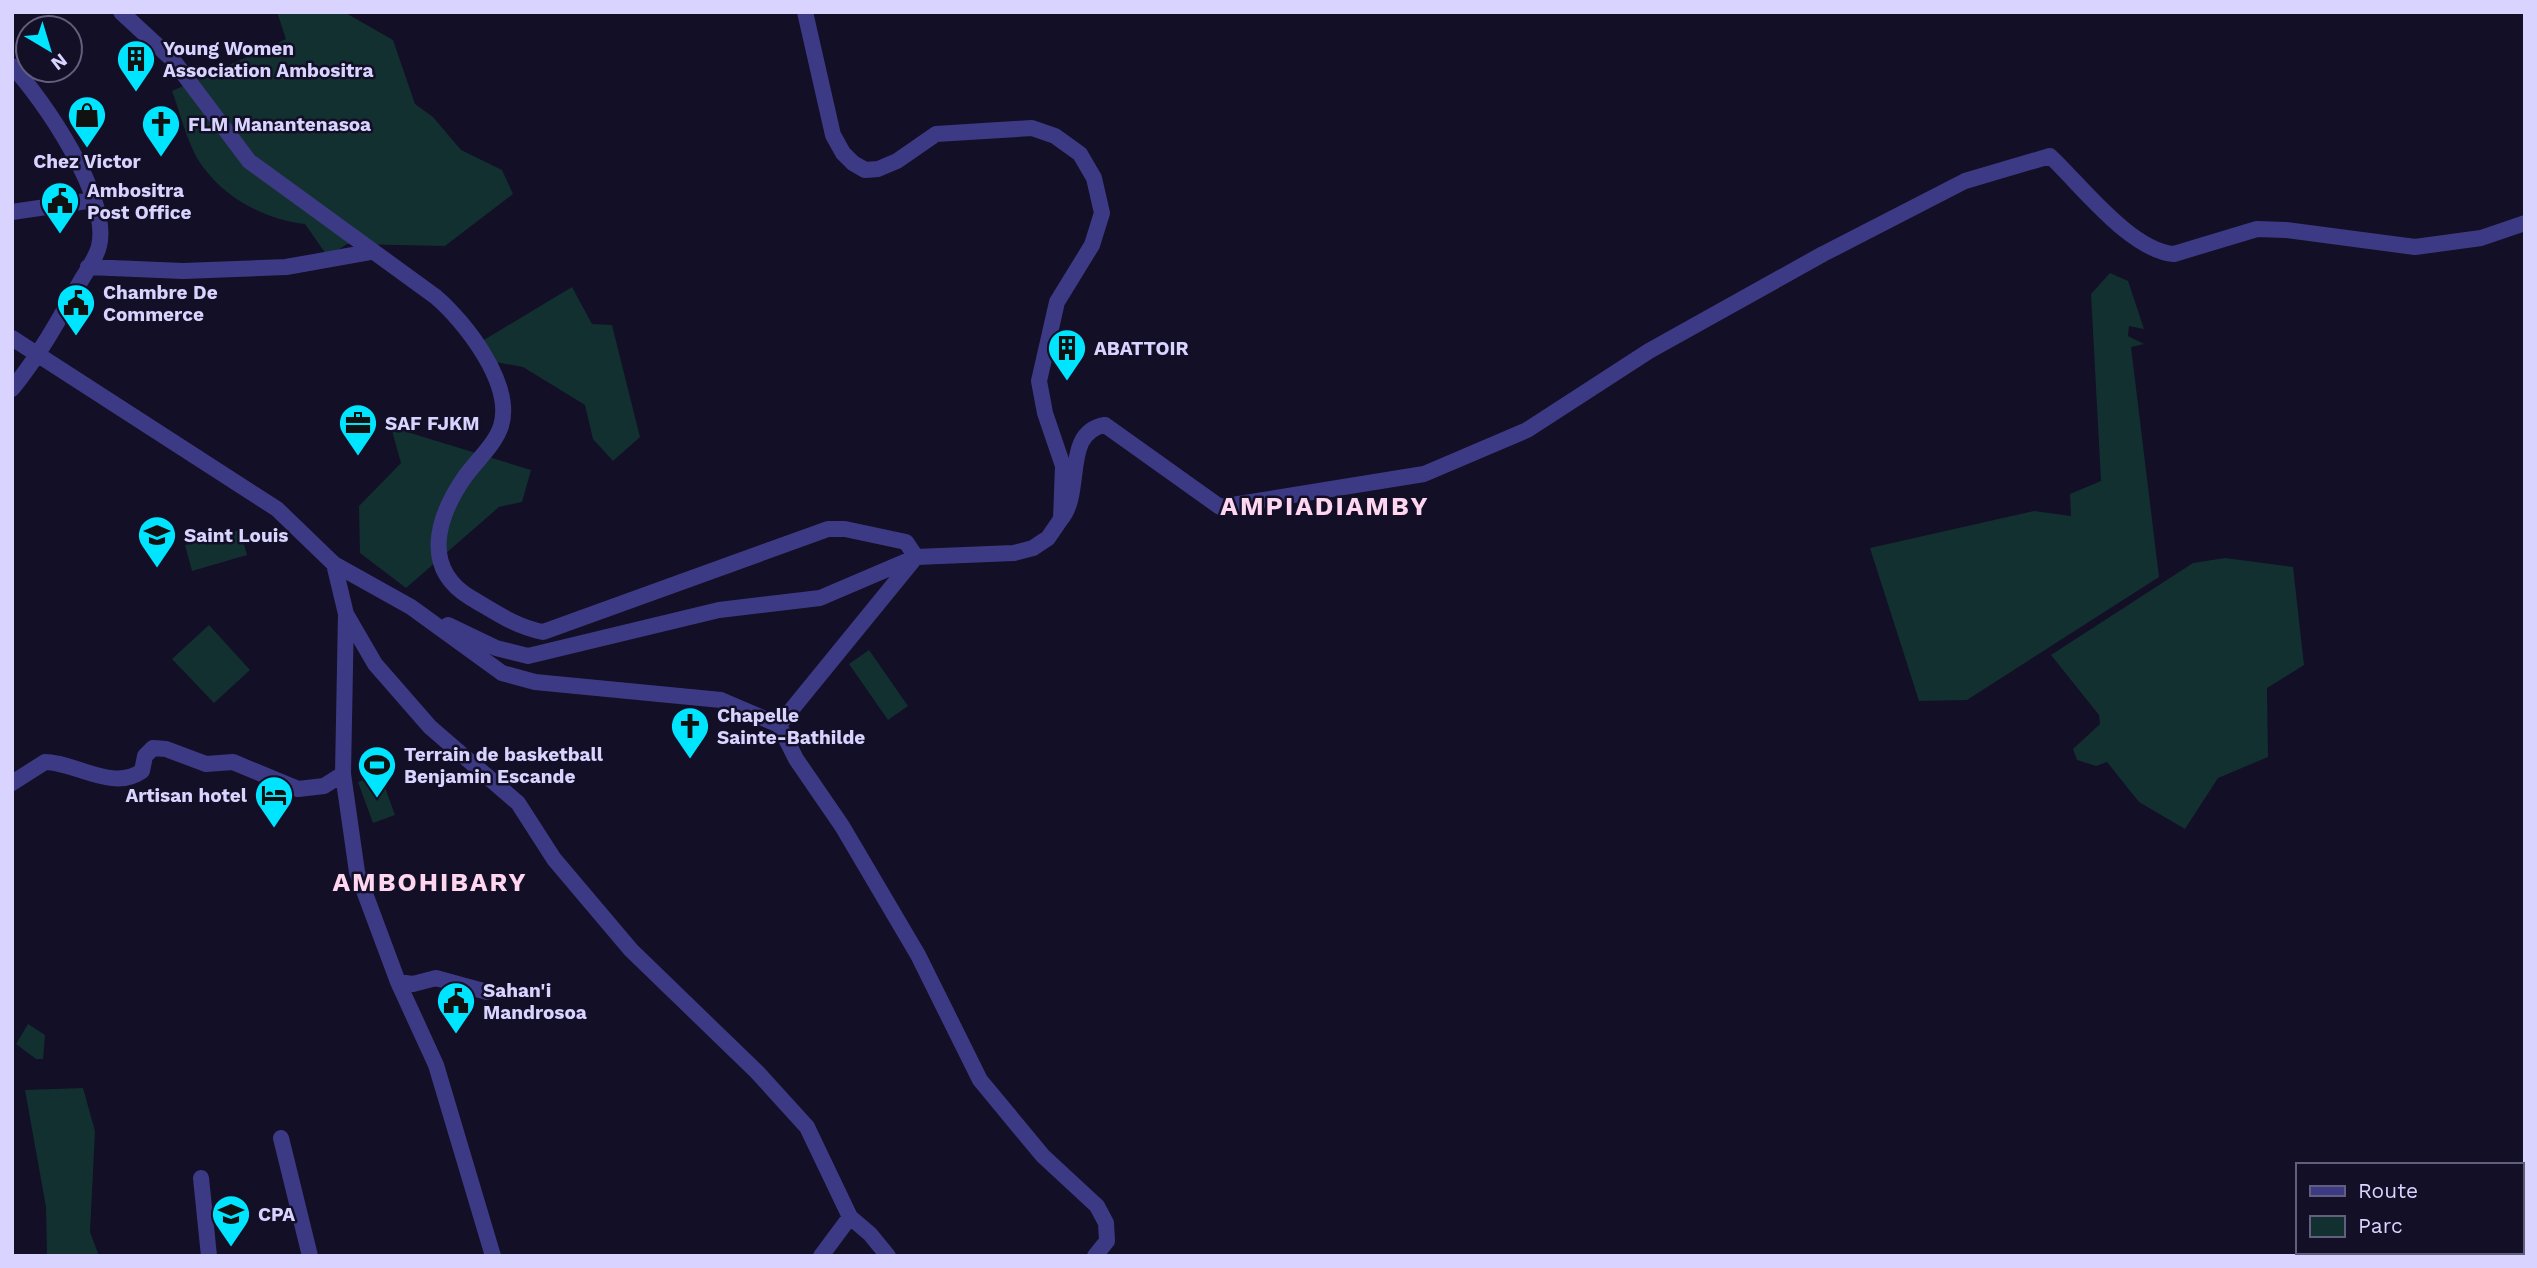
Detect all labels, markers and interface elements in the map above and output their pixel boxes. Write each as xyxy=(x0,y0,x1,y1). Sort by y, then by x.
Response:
north arrow xyxy=(14,14,84,84)
place label: Young Women Association Ambositra xyxy=(163,37,373,82)
building icon: Young Women Association Ambositra xyxy=(115,38,157,93)
text: N xyxy=(47,49,72,75)
shop icon: Chez Victor xyxy=(66,94,108,149)
church icon: FLM Manantenasoa xyxy=(140,103,182,158)
place label: FLM Manantenasoa xyxy=(188,113,371,136)
place label: Chez Victor xyxy=(33,150,142,173)
place label: Ambositra Post Office xyxy=(87,179,191,224)
public building icon: Ambositra Post Office xyxy=(39,180,81,235)
place label: Chambre De Commerce xyxy=(103,281,218,326)
public building icon: Chambre De Commerce xyxy=(55,282,97,337)
building icon: ABATTOIR xyxy=(1046,327,1088,382)
place label: ABATTOIR xyxy=(1094,337,1189,360)
office icon: SAF FJKM xyxy=(337,402,379,457)
place label: SAF FJKM xyxy=(385,412,480,435)
district label: AMPIADIAMBY xyxy=(1220,491,1430,521)
school or university icon: Saint Louis xyxy=(136,514,178,569)
place label: Saint Louis xyxy=(184,524,288,547)
place label: Chapelle Sainte-Bathilde xyxy=(717,704,865,749)
church icon: Chapelle Sainte-Bathilde xyxy=(669,705,711,760)
place label: Terrain de basketball Benjamin Escande xyxy=(404,743,604,788)
sports icon: Terrain de basketball Benjamin Escande xyxy=(356,744,398,799)
hotel icon: Artisan hotel xyxy=(253,774,295,829)
place label: Artisan hotel xyxy=(125,784,248,807)
district label: AMBOHIBARY xyxy=(332,867,528,897)
place label: Sahan'i Mandrosoa xyxy=(483,979,587,1024)
public building icon: Sahan'i Mandrosoa xyxy=(435,980,477,1035)
legend xyxy=(2296,1163,2523,1254)
text: Route xyxy=(2358,1178,2418,1203)
school or university icon: CPA xyxy=(210,1193,252,1248)
place label: CPA xyxy=(258,1203,295,1226)
text: Parc xyxy=(2358,1213,2403,1238)

